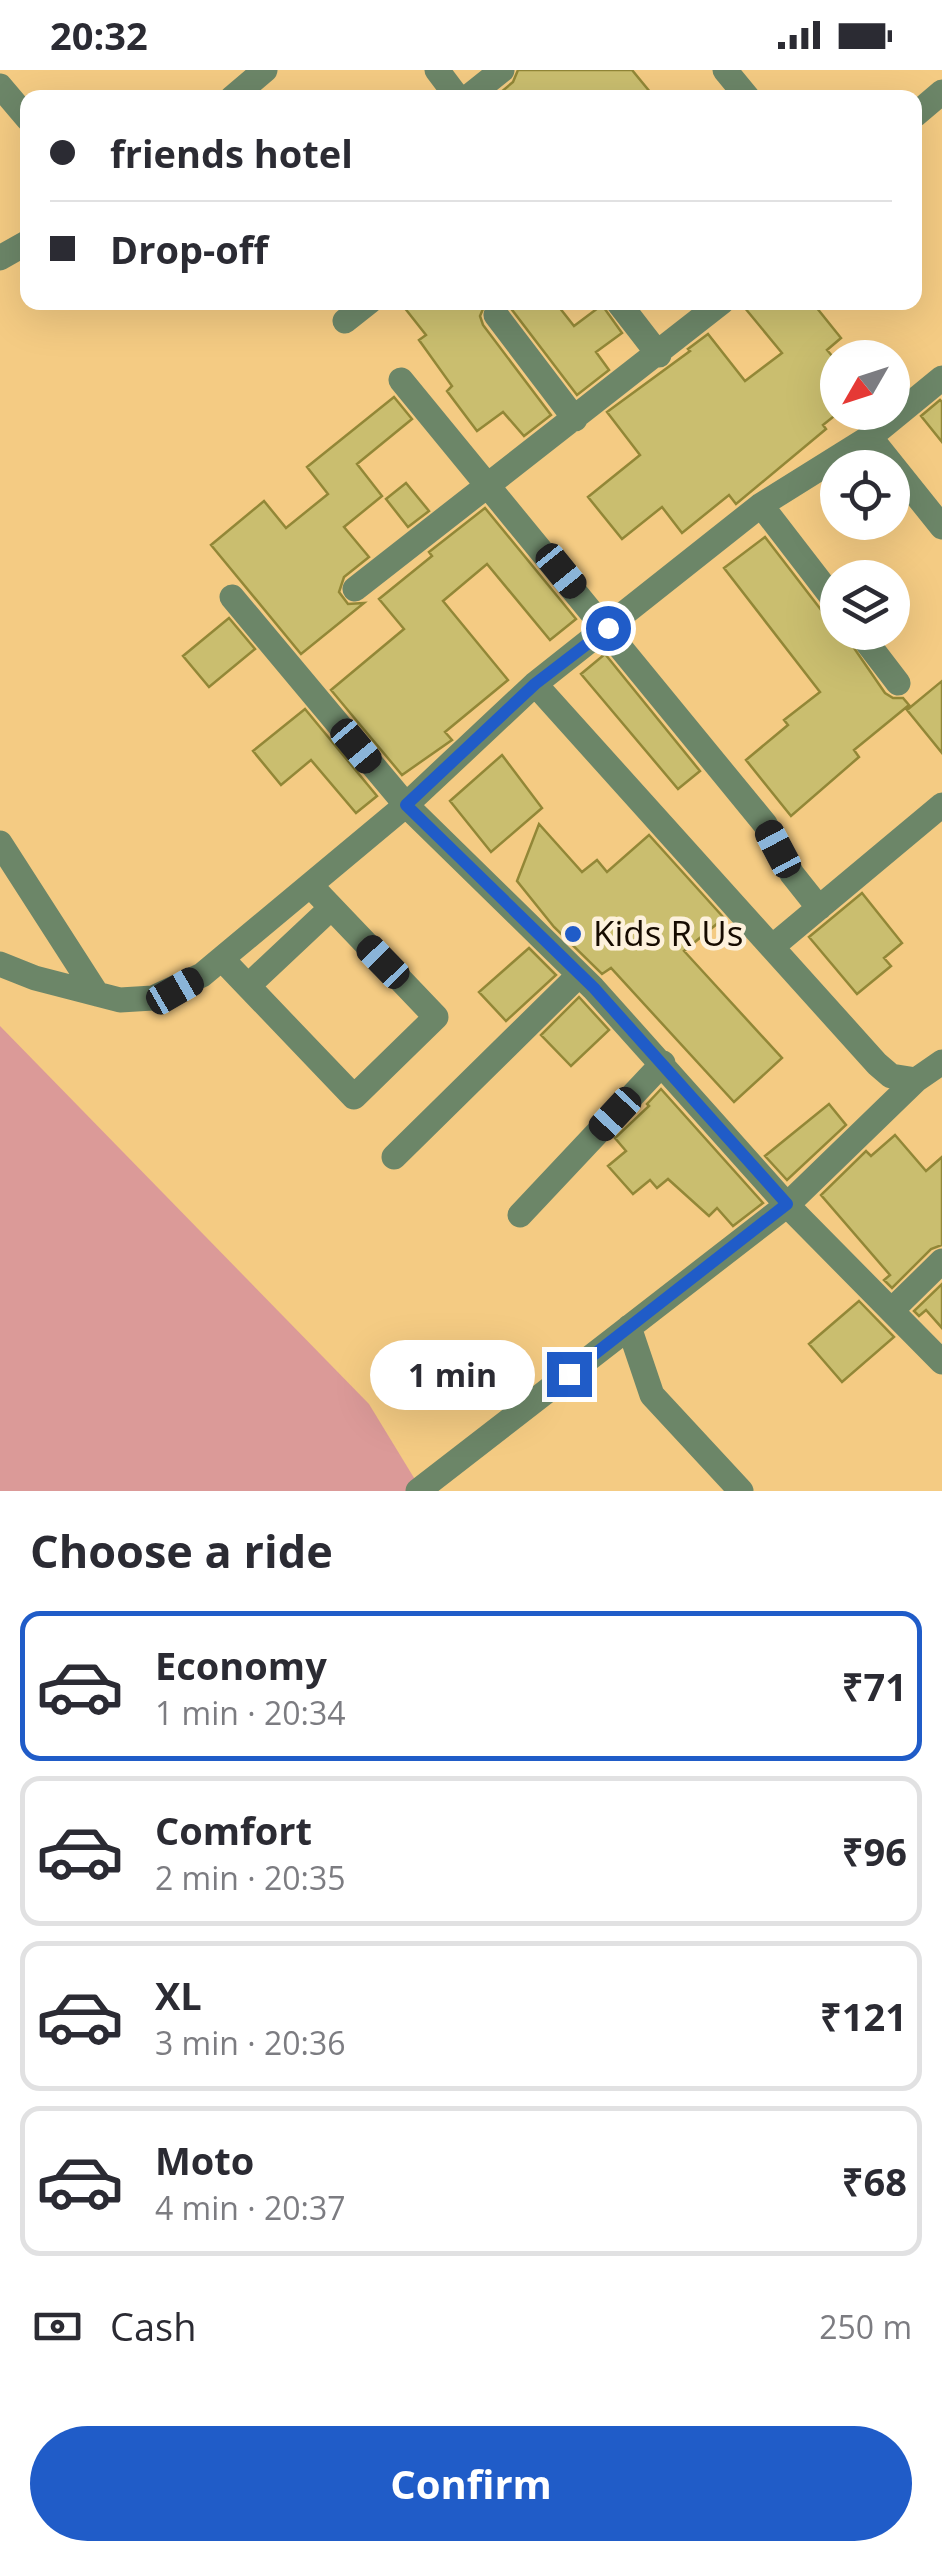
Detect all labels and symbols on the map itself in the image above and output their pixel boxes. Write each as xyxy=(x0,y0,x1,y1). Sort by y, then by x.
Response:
north arrow xyxy=(820,340,910,430)
car xyxy=(530,538,592,604)
route start xyxy=(586,606,631,651)
car xyxy=(325,713,387,779)
car xyxy=(751,815,805,883)
place label: Kids R Us xyxy=(593,909,743,956)
marker: Kids R Us xyxy=(562,923,584,945)
car xyxy=(351,930,415,994)
car xyxy=(142,963,208,1019)
car xyxy=(584,1082,646,1146)
callout: 1 min xyxy=(369,1339,534,1409)
route end xyxy=(547,1352,592,1397)

